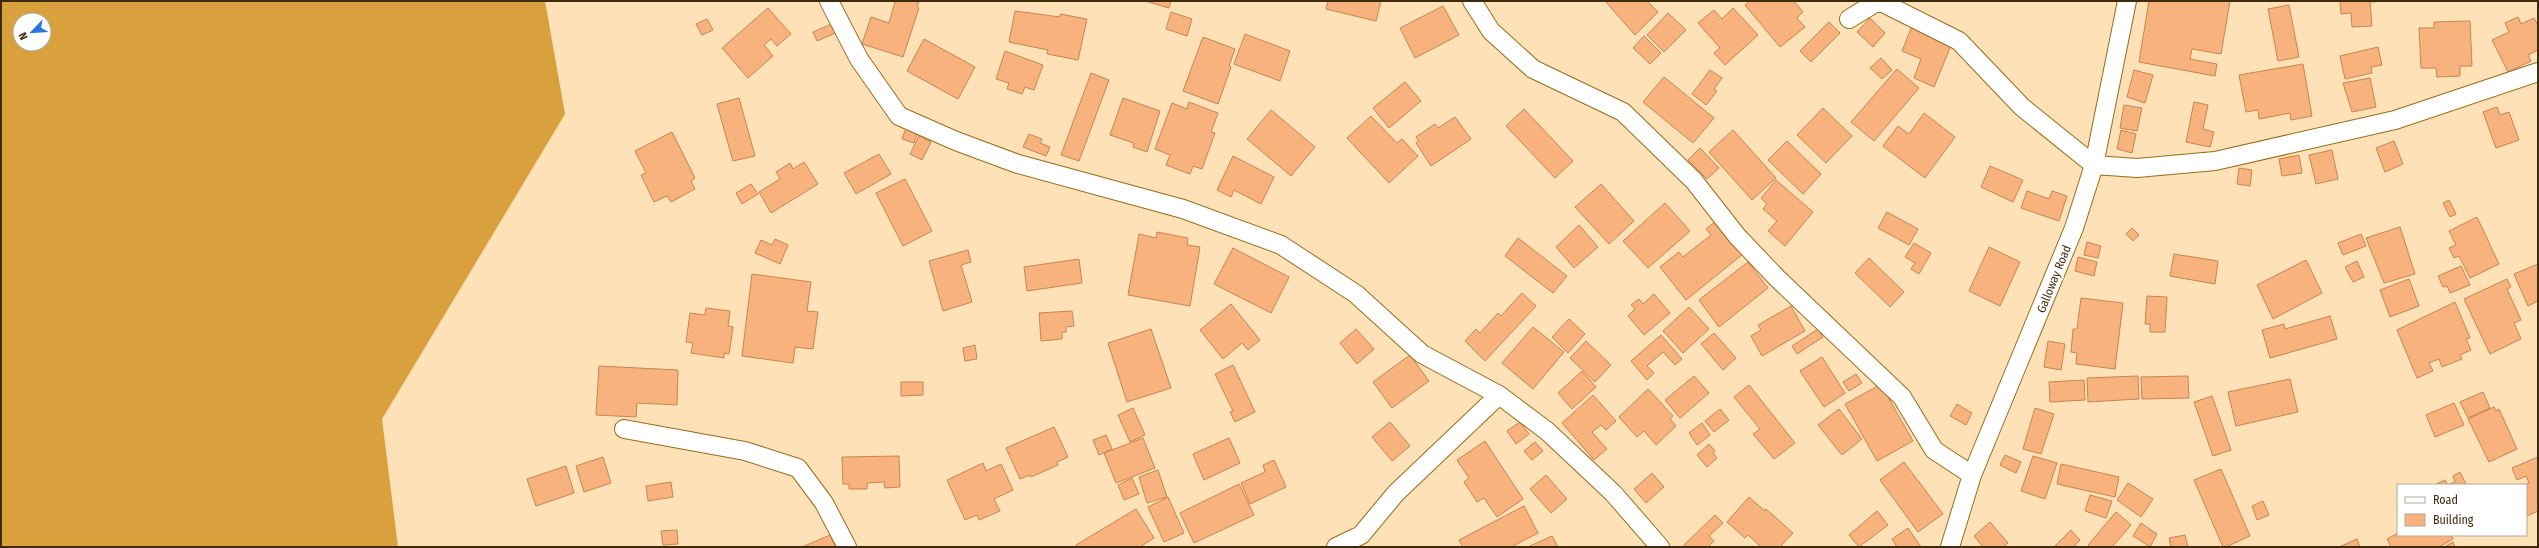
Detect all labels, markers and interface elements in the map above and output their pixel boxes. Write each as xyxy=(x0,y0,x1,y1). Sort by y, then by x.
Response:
north arrow xyxy=(12,12,52,52)
text: N xyxy=(16,30,31,42)
street label: Galloway Road xyxy=(2034,243,2074,315)
legend xyxy=(2397,484,2527,536)
text: Road xyxy=(2433,493,2458,507)
text: Building xyxy=(2433,513,2474,527)

